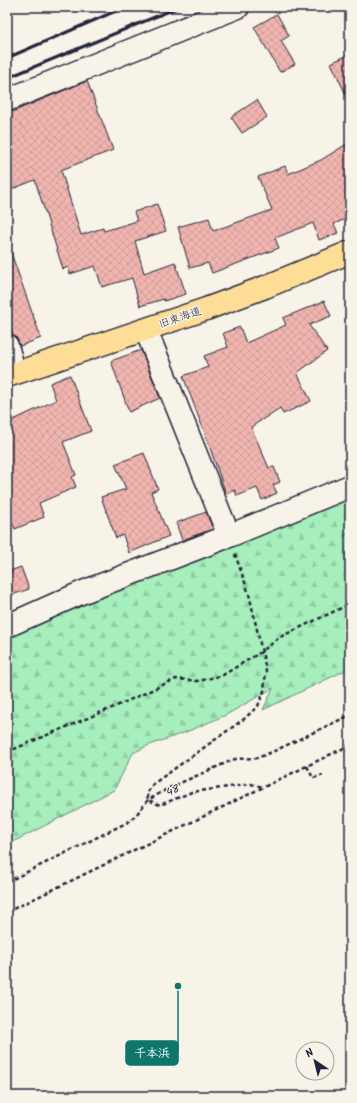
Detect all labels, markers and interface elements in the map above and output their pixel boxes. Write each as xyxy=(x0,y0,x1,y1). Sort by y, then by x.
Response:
street label: 旧東海道 xyxy=(156,302,204,334)
street label: 48 xyxy=(164,780,183,802)
callout: 千本浜 xyxy=(126,1041,178,1065)
north arrow xyxy=(295,1041,335,1081)
text: 千本浜 xyxy=(134,1044,170,1063)
text: N xyxy=(302,1044,318,1063)

